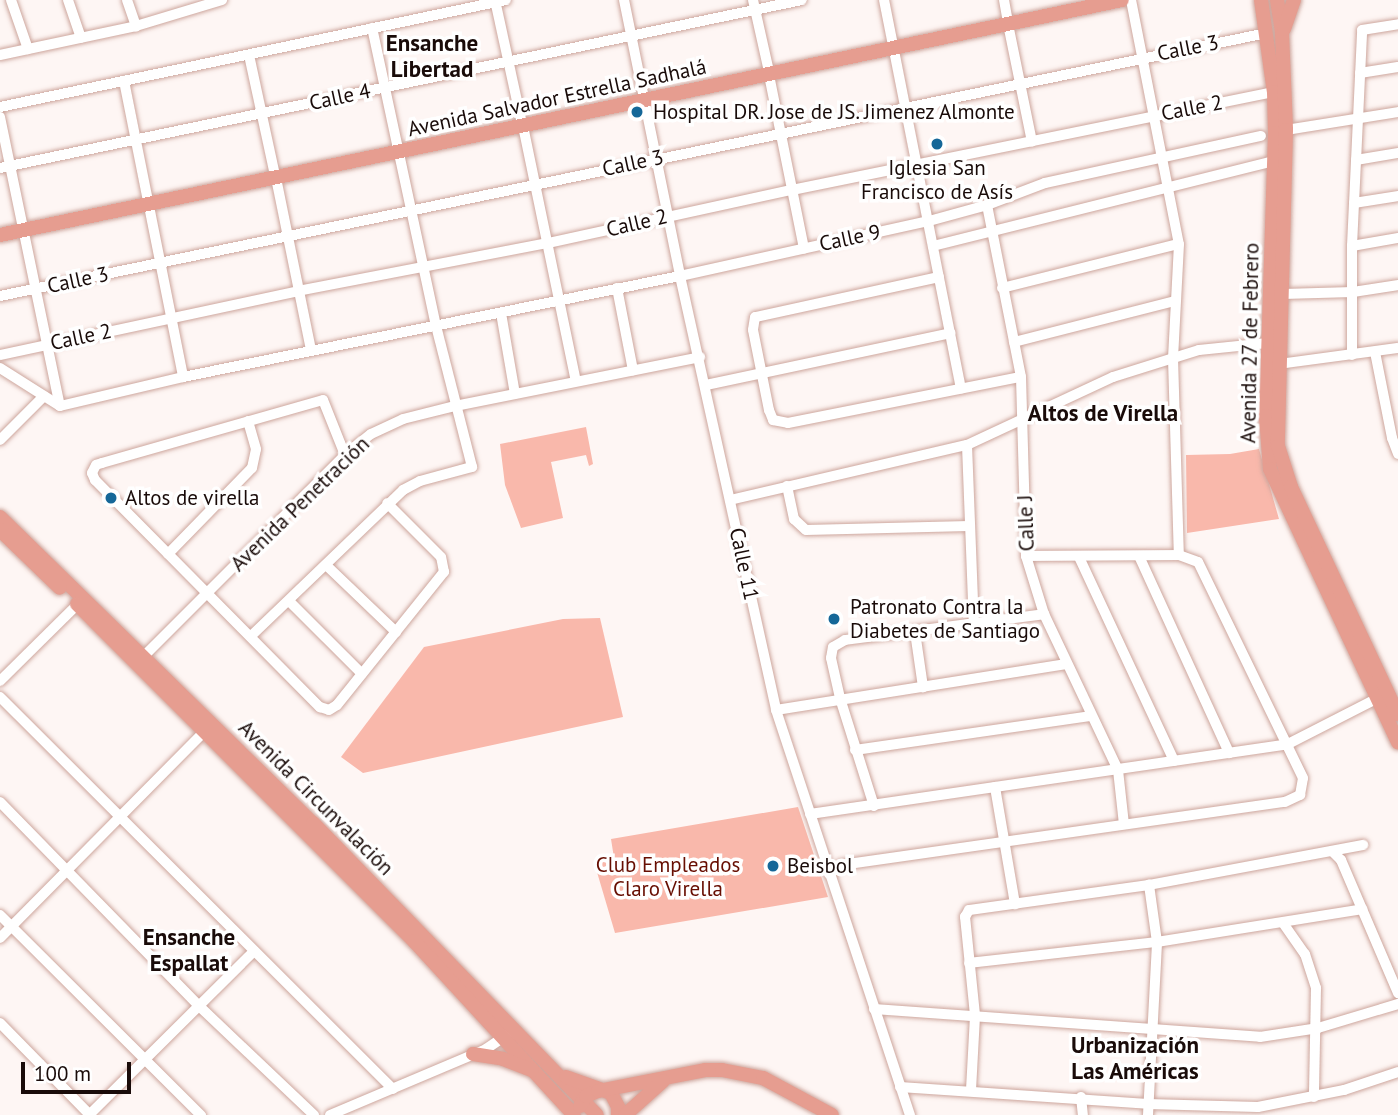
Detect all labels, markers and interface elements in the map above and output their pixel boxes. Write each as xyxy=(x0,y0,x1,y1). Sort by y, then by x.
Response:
district label: Ensanche Libertad xyxy=(386,29,478,83)
street label: Calle 3 xyxy=(1155,30,1221,66)
street label: Avenida Salvador Estrella Sadhalá xyxy=(405,54,709,142)
street label: Calle 4 xyxy=(307,78,373,116)
street label: Calle 2 xyxy=(1159,90,1225,126)
place label: Hospital DR. Jose de JS. Jimenez Almonte xyxy=(653,99,1019,125)
marker: Hospital DR. Jose de JS. Jimenez Almonte xyxy=(627,102,647,122)
marker: Iglesia San Francisco de Asís xyxy=(929,136,945,152)
street label: Calle 3 xyxy=(600,144,666,182)
place label: Iglesia San Francisco de Asís xyxy=(861,155,1013,205)
street label: Calle 2 xyxy=(604,204,670,242)
street label: Calle 9 xyxy=(817,219,883,257)
street label: Avenida 27 de Febrero xyxy=(1236,242,1264,444)
street label: Calle 3 xyxy=(45,261,111,299)
street label: Calle 2 xyxy=(48,318,114,356)
district label: Altos de Virella xyxy=(1027,399,1179,427)
street label: Avenida Penetración xyxy=(225,431,375,577)
place label: Altos de virella xyxy=(125,485,260,511)
marker: Altos de virella xyxy=(103,490,119,506)
street label: Calle J xyxy=(1012,494,1040,552)
street label: Calle 11 xyxy=(724,525,764,603)
place label: Patronato Contra la Diabetes de Santiago xyxy=(850,594,1040,644)
marker: Patronato Contra la Diabetes de Santiago xyxy=(824,609,844,629)
street label: Avenida Circunvalación xyxy=(233,715,399,881)
park label: Club Empleados Claro Virella xyxy=(596,852,740,902)
place label: Beisbol xyxy=(787,853,853,879)
marker: Beisbol xyxy=(765,858,781,874)
district label: Ensanche Espallat xyxy=(143,923,235,977)
district label: Urbanización Las Américas xyxy=(1071,1031,1199,1085)
scale bar xyxy=(24,1048,135,1092)
text: 100 m xyxy=(34,1060,91,1087)

